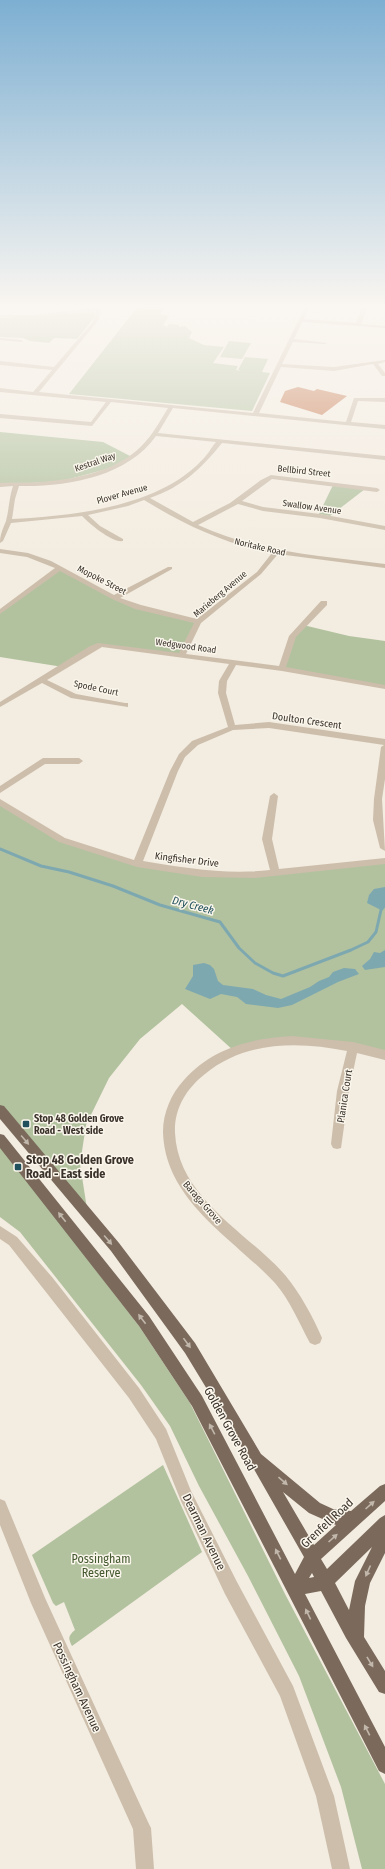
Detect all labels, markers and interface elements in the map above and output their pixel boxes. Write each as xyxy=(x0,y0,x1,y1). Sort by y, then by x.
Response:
street label: Kestral Way xyxy=(73,450,117,474)
street label: Bellbird Street xyxy=(277,463,331,479)
street label: Plover Avenue xyxy=(95,482,149,506)
street label: Swallow Avenue xyxy=(282,498,342,516)
street label: Noritake Road xyxy=(233,536,287,558)
street label: Mopoke Street xyxy=(76,563,128,597)
street label: Marieberg Avenue xyxy=(191,569,249,619)
street label: Wedgwood Road xyxy=(155,637,217,655)
street label: Spode Court xyxy=(73,678,119,698)
street label: Doulton Crescent xyxy=(271,710,343,732)
street label: Kingfisher Drive xyxy=(154,850,220,870)
water label: Dry Creek xyxy=(171,894,216,917)
street label: Planica Court xyxy=(335,1068,355,1124)
place label: Stop 48 Golden Grove Road - West side xyxy=(34,1113,124,1137)
marker: Stop 48 Golden Grove Road - West side xyxy=(21,1119,31,1129)
one-way arrow xyxy=(21,1134,29,1145)
place label: Stop 48 Golden Grove Road - East side xyxy=(26,1153,134,1181)
marker: Stop 48 Golden Grove Road - East side xyxy=(13,1162,23,1172)
street label: Baraga Grove xyxy=(180,1178,224,1227)
one-way arrow xyxy=(58,1212,66,1223)
one-way arrow xyxy=(104,1234,113,1245)
one-way arrow xyxy=(138,1314,147,1325)
one-way arrow xyxy=(182,1338,191,1349)
street label: Golden Grove Road xyxy=(201,1385,259,1473)
one-way arrow xyxy=(209,1423,216,1435)
one-way arrow xyxy=(277,1476,288,1485)
street label: Dearman Avenue xyxy=(179,1492,229,1573)
street label: Grenfell Road xyxy=(298,1495,356,1551)
one-way arrow xyxy=(365,1500,375,1510)
one-way arrow xyxy=(328,1533,338,1542)
one-way arrow xyxy=(274,1549,281,1560)
park label: Possingham Reserve xyxy=(72,1552,130,1580)
one-way arrow xyxy=(364,1565,370,1577)
one-way arrow xyxy=(305,1609,311,1620)
street label: Possingham Avenue xyxy=(50,1640,104,1734)
one-way arrow xyxy=(367,1656,374,1668)
one-way arrow xyxy=(364,1724,370,1736)

